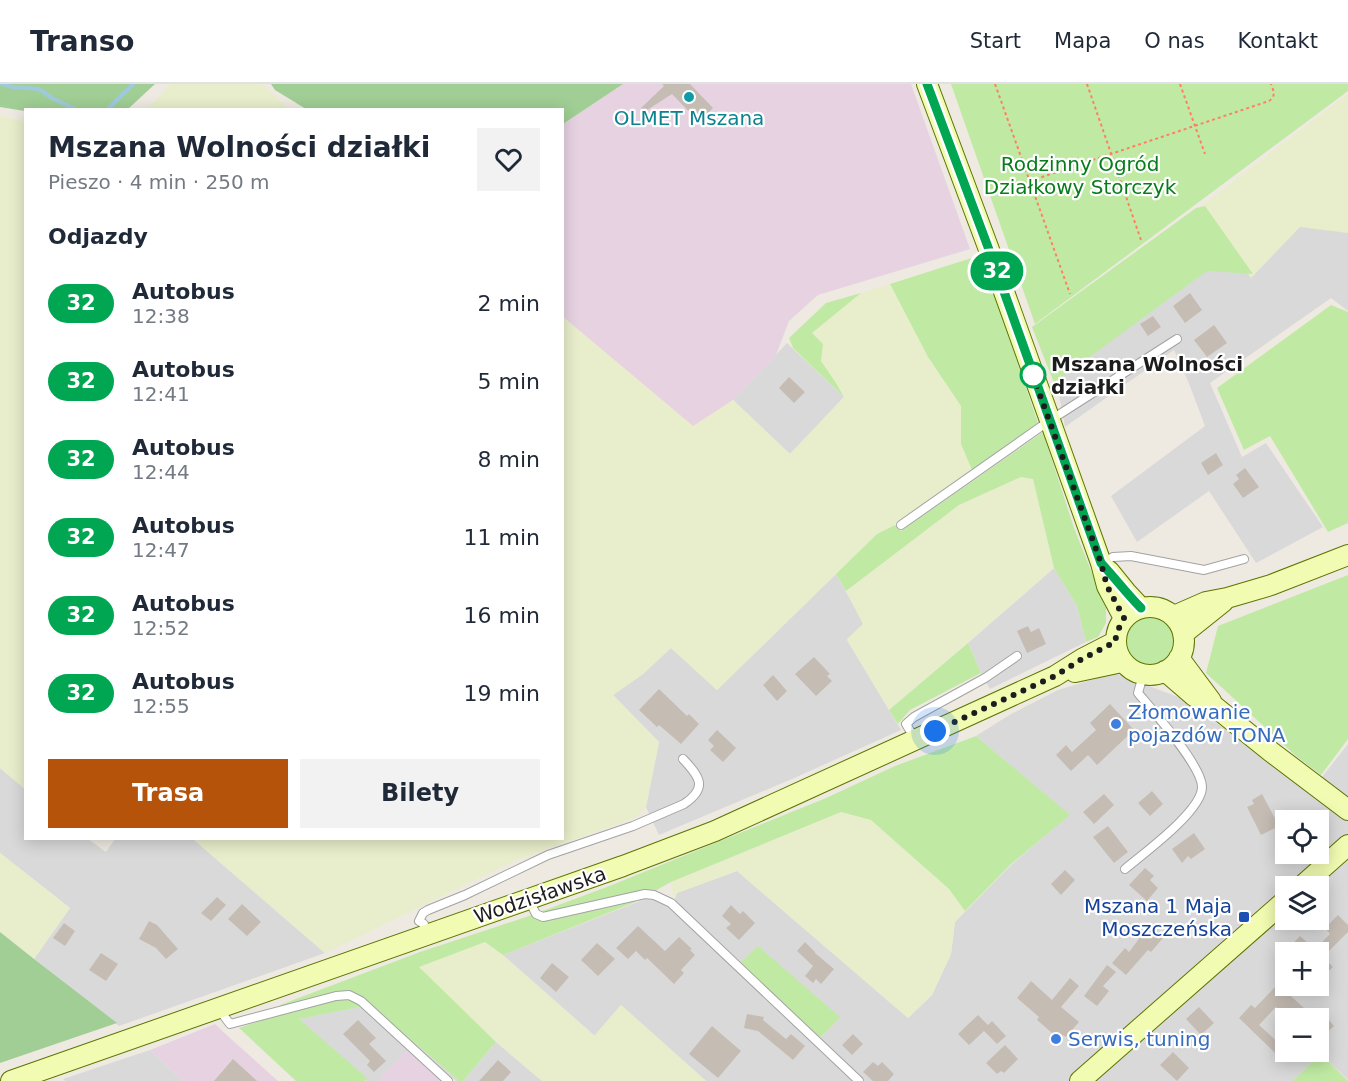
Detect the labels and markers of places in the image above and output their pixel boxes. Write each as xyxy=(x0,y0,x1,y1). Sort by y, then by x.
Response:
marker: OLMET Mszana xyxy=(682,90,696,104)
place label: OLMET Mszana xyxy=(614,106,764,130)
place label: Mszana Wolności działki xyxy=(1051,352,1243,399)
marker: Mszana Wolności działki xyxy=(1020,362,1046,388)
place label: Złomowanie pojazdów TONA xyxy=(1128,700,1286,747)
marker: Złomowanie pojazdów TONA xyxy=(1109,717,1123,731)
place label: Mszana 1 Maja Moszczeńska xyxy=(1084,894,1232,941)
marker: Mszana 1 Maja Moszczeńska xyxy=(1237,910,1251,924)
place label: Serwis, tuning xyxy=(1068,1027,1210,1051)
marker: Serwis, tuning xyxy=(1049,1032,1063,1046)

